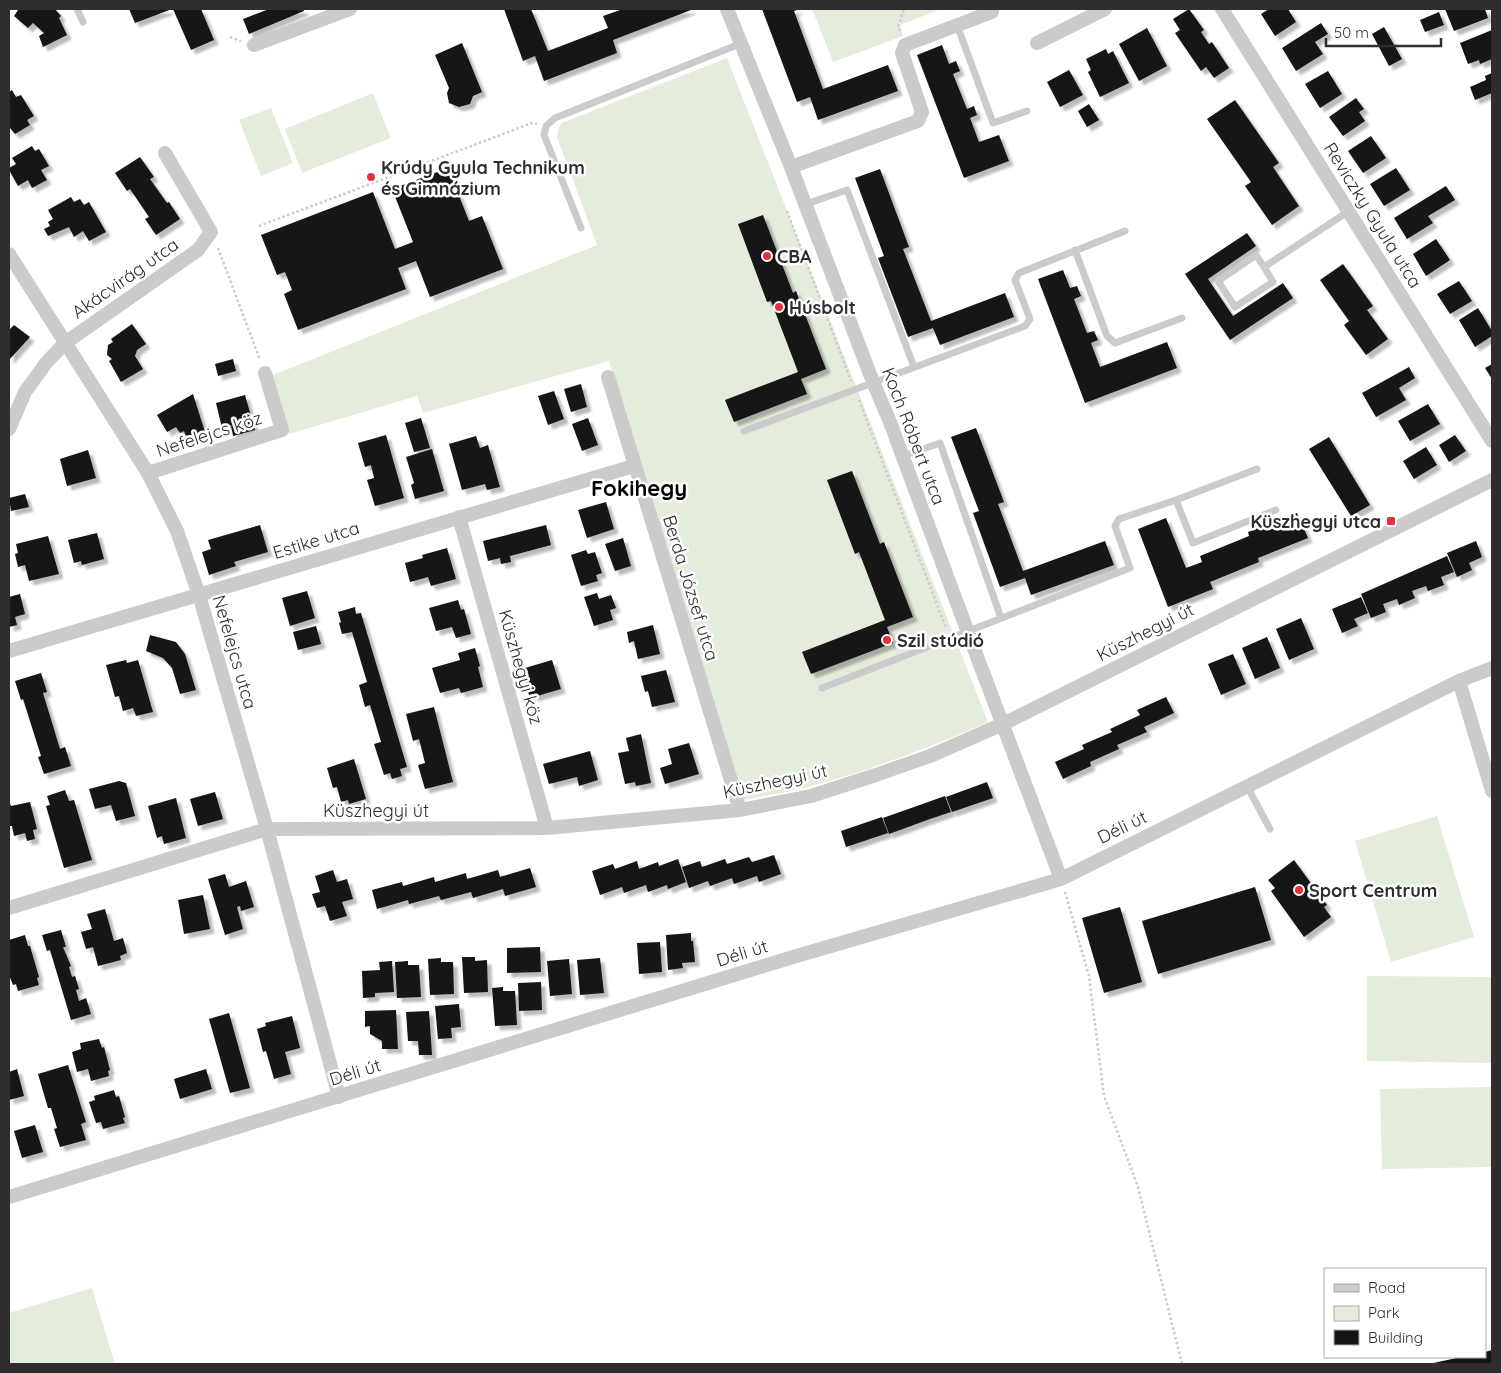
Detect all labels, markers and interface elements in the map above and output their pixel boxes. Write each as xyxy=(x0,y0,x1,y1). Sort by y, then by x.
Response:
scale bar xyxy=(1326,15,1441,47)
text: 50 m xyxy=(1334,23,1369,42)
street label: Reviczky Gyula utca xyxy=(1319,138,1427,292)
place label: Krúdy Gyula Technikum és Gimnázium xyxy=(381,156,585,200)
marker: Krúdy Gyula Technikum és Gimnázium xyxy=(365,171,377,183)
street label: Akácvirág utca xyxy=(67,233,183,323)
place label: CBA xyxy=(777,245,812,268)
marker: CBA xyxy=(761,250,773,262)
place label: Húsbolt xyxy=(789,296,856,319)
marker: Húsbolt xyxy=(773,301,785,313)
street label: Koch Róbert utca xyxy=(877,364,951,508)
street label: Nefelejcs köz xyxy=(153,406,265,462)
district label: Fokihegy xyxy=(591,474,687,502)
place label: Küszhegyi utca xyxy=(1251,510,1381,533)
street label: Berda József utca xyxy=(658,512,724,664)
marker: Küszhegyi utca xyxy=(1385,515,1397,527)
street label: Estike utca xyxy=(270,516,362,564)
street label: Nefelejcs utca xyxy=(208,592,262,712)
street label: Küszhegyi út xyxy=(1093,598,1197,666)
street label: Küszhegyi köz xyxy=(494,607,548,727)
place label: Szil stúdió xyxy=(897,629,984,652)
marker: Szil stúdió xyxy=(881,634,893,646)
street label: Küszhegyi út xyxy=(721,759,829,803)
street label: Küszhegyi út xyxy=(323,799,429,822)
street label: Déli út xyxy=(1093,805,1151,849)
place label: Sport Centrum xyxy=(1309,879,1437,902)
marker: Sport Centrum xyxy=(1293,884,1305,896)
street label: Déli út xyxy=(714,934,770,972)
street label: Déli út xyxy=(327,1053,383,1091)
legend xyxy=(1324,1268,1486,1358)
text: Road xyxy=(1368,1278,1405,1297)
text: Park xyxy=(1368,1303,1400,1322)
text: Building xyxy=(1368,1328,1423,1347)

